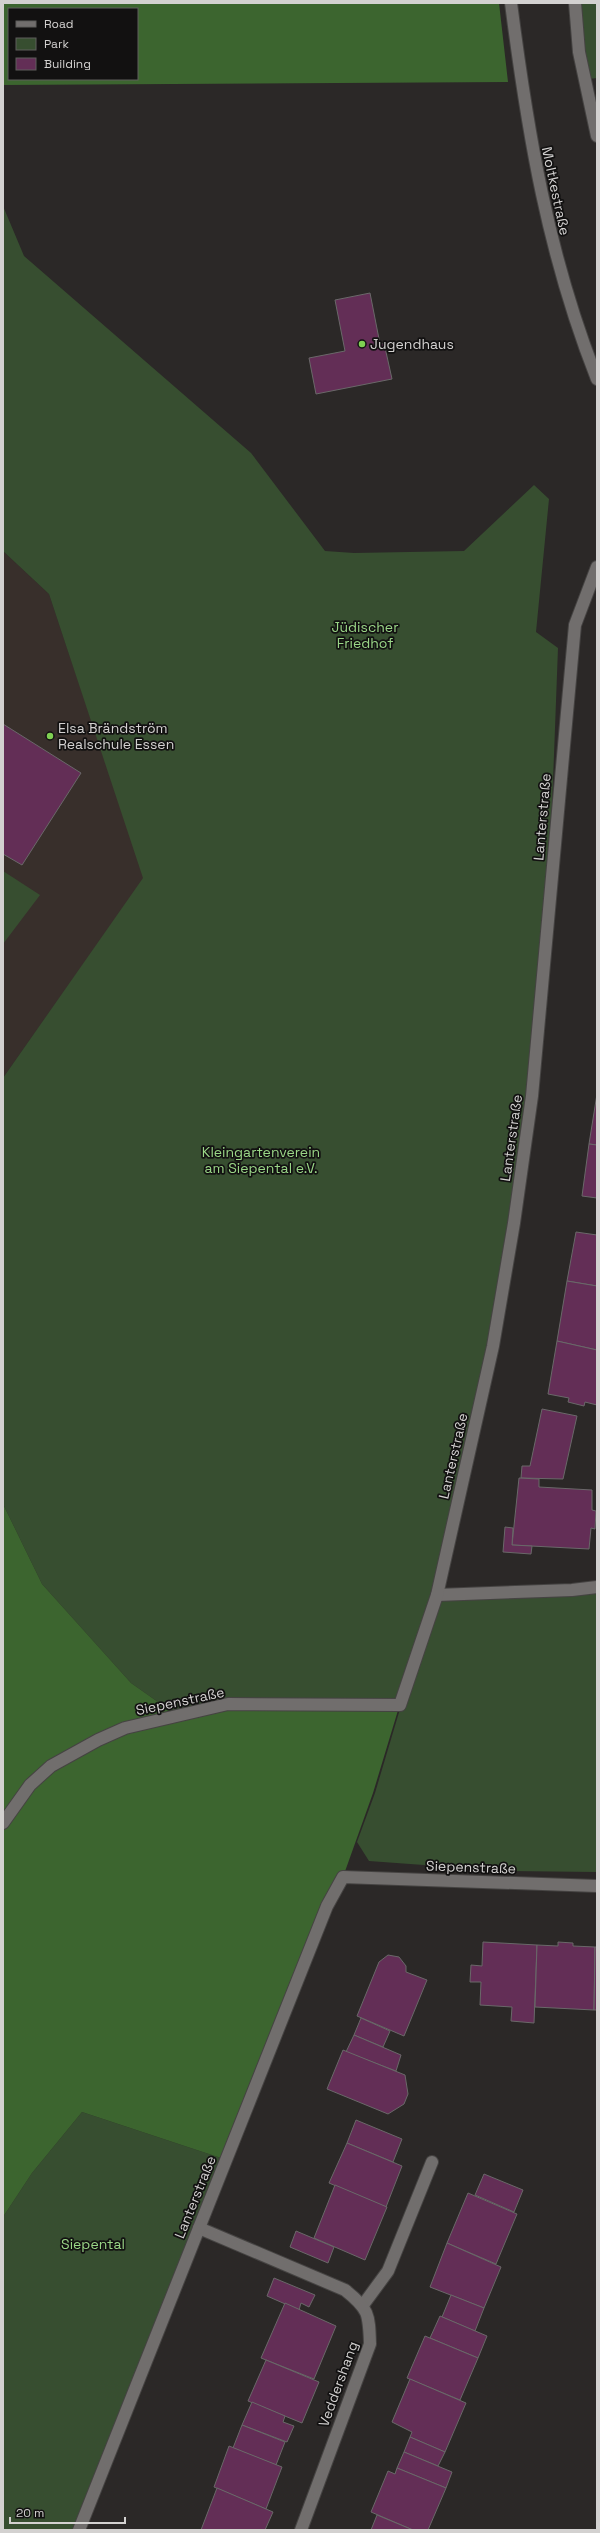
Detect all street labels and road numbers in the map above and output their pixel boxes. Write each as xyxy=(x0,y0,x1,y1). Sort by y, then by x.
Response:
street label: Moltkestraße xyxy=(538,145,574,237)
street label: Lanterstraße xyxy=(529,773,555,861)
street label: Lanterstraße xyxy=(496,1093,526,1183)
street label: Lanterstraße xyxy=(434,1411,472,1501)
street label: Siepenstraße xyxy=(134,1683,226,1719)
street label: Siepenstraße xyxy=(426,1856,516,1878)
street label: Lanterstraße xyxy=(170,2153,220,2241)
street label: Veddershang xyxy=(314,2339,362,2429)

